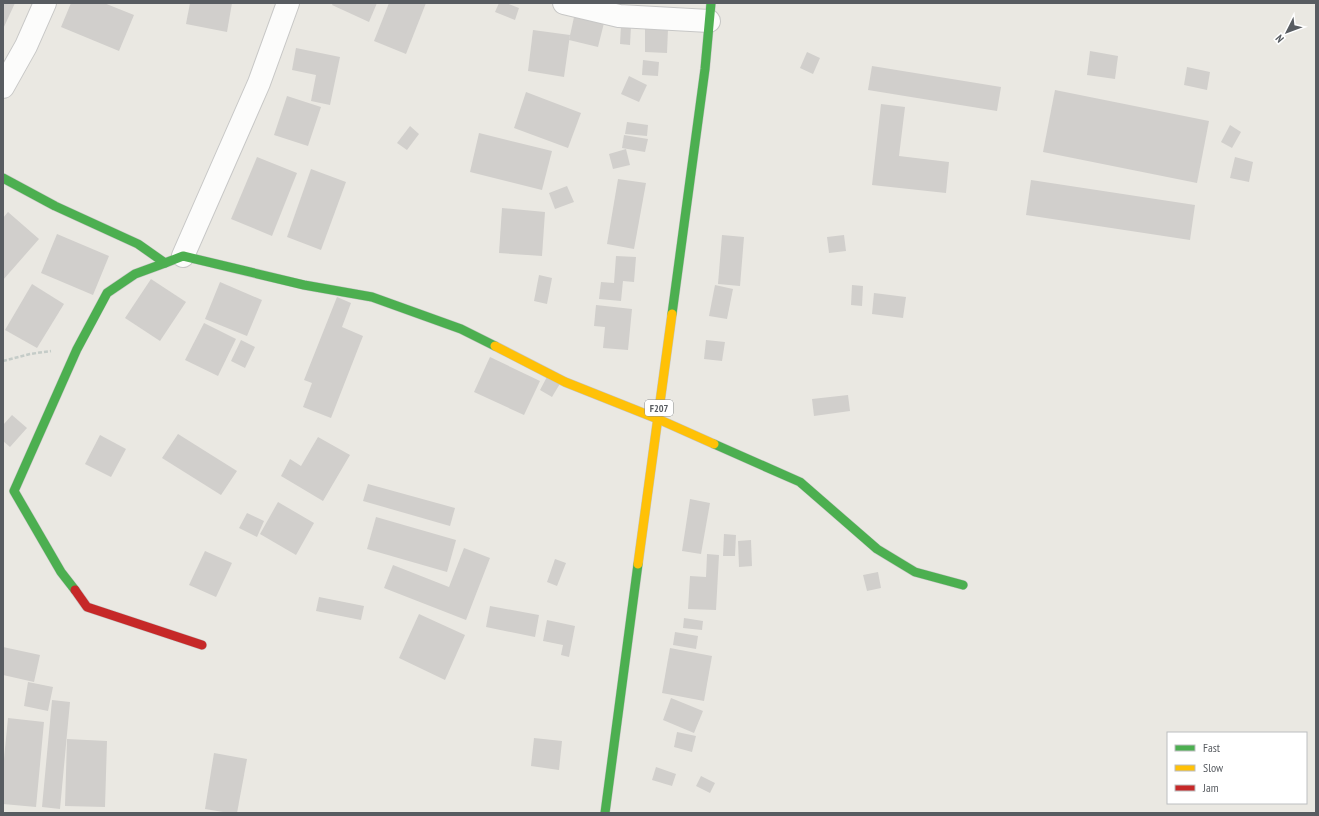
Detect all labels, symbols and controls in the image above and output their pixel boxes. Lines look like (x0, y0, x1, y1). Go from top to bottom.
north arrow (1267, 12, 1307, 52)
text: N (1272, 32, 1287, 46)
road number: F207 (645, 400, 673, 416)
legend (1167, 732, 1307, 804)
text: Fast (1203, 740, 1221, 755)
text: Slow (1203, 760, 1224, 775)
text: Jam (1202, 780, 1219, 795)

